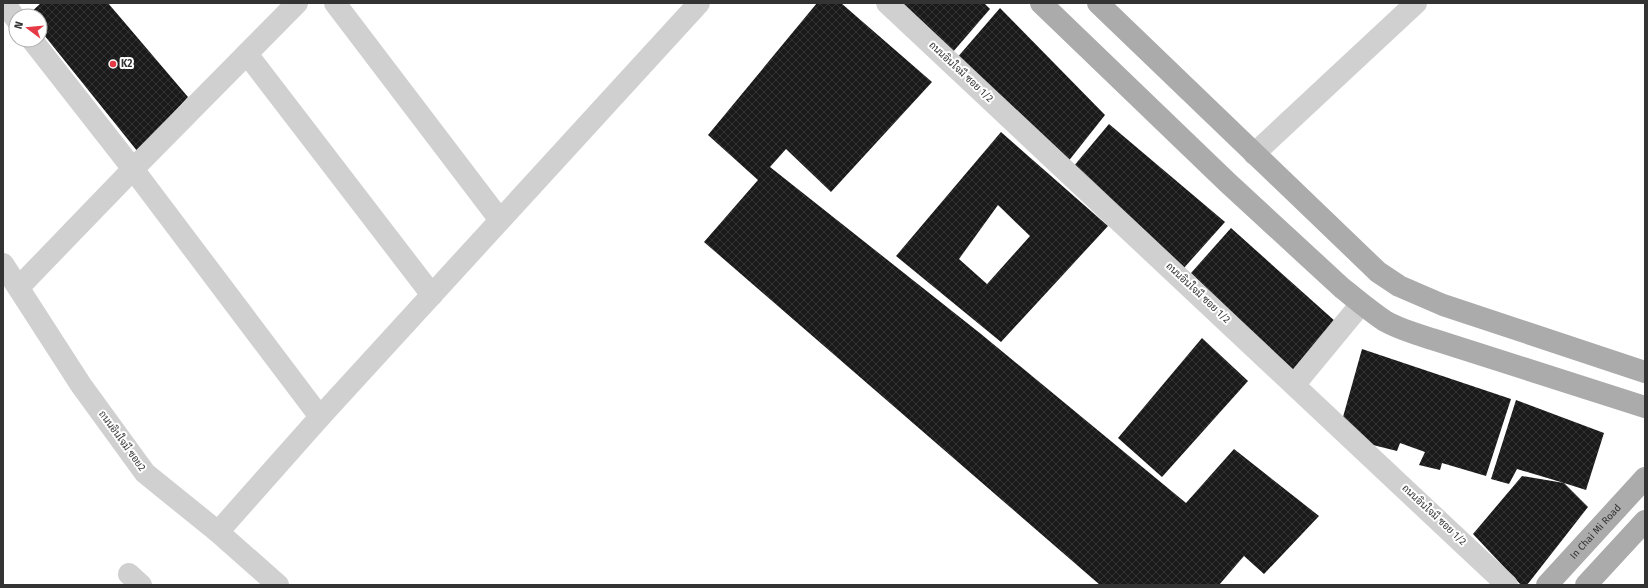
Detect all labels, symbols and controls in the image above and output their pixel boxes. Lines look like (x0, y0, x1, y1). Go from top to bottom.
north arrow (8, 8, 48, 48)
text: N (12, 20, 26, 31)
street label: ถนนอินใจมี ซอย 1/2 (926, 38, 996, 105)
place label: K2 (121, 58, 133, 70)
marker: K2 (108, 59, 118, 69)
street label: ถนนอินใจมี ซอย 1/2 (1163, 259, 1233, 326)
street label: ถนนอินใจมี ซอย2 (96, 408, 149, 474)
street label: ถนนอินใจมี ซอย 1/2 (1399, 481, 1469, 548)
street label: In Chai Mi Road (1568, 502, 1624, 562)

